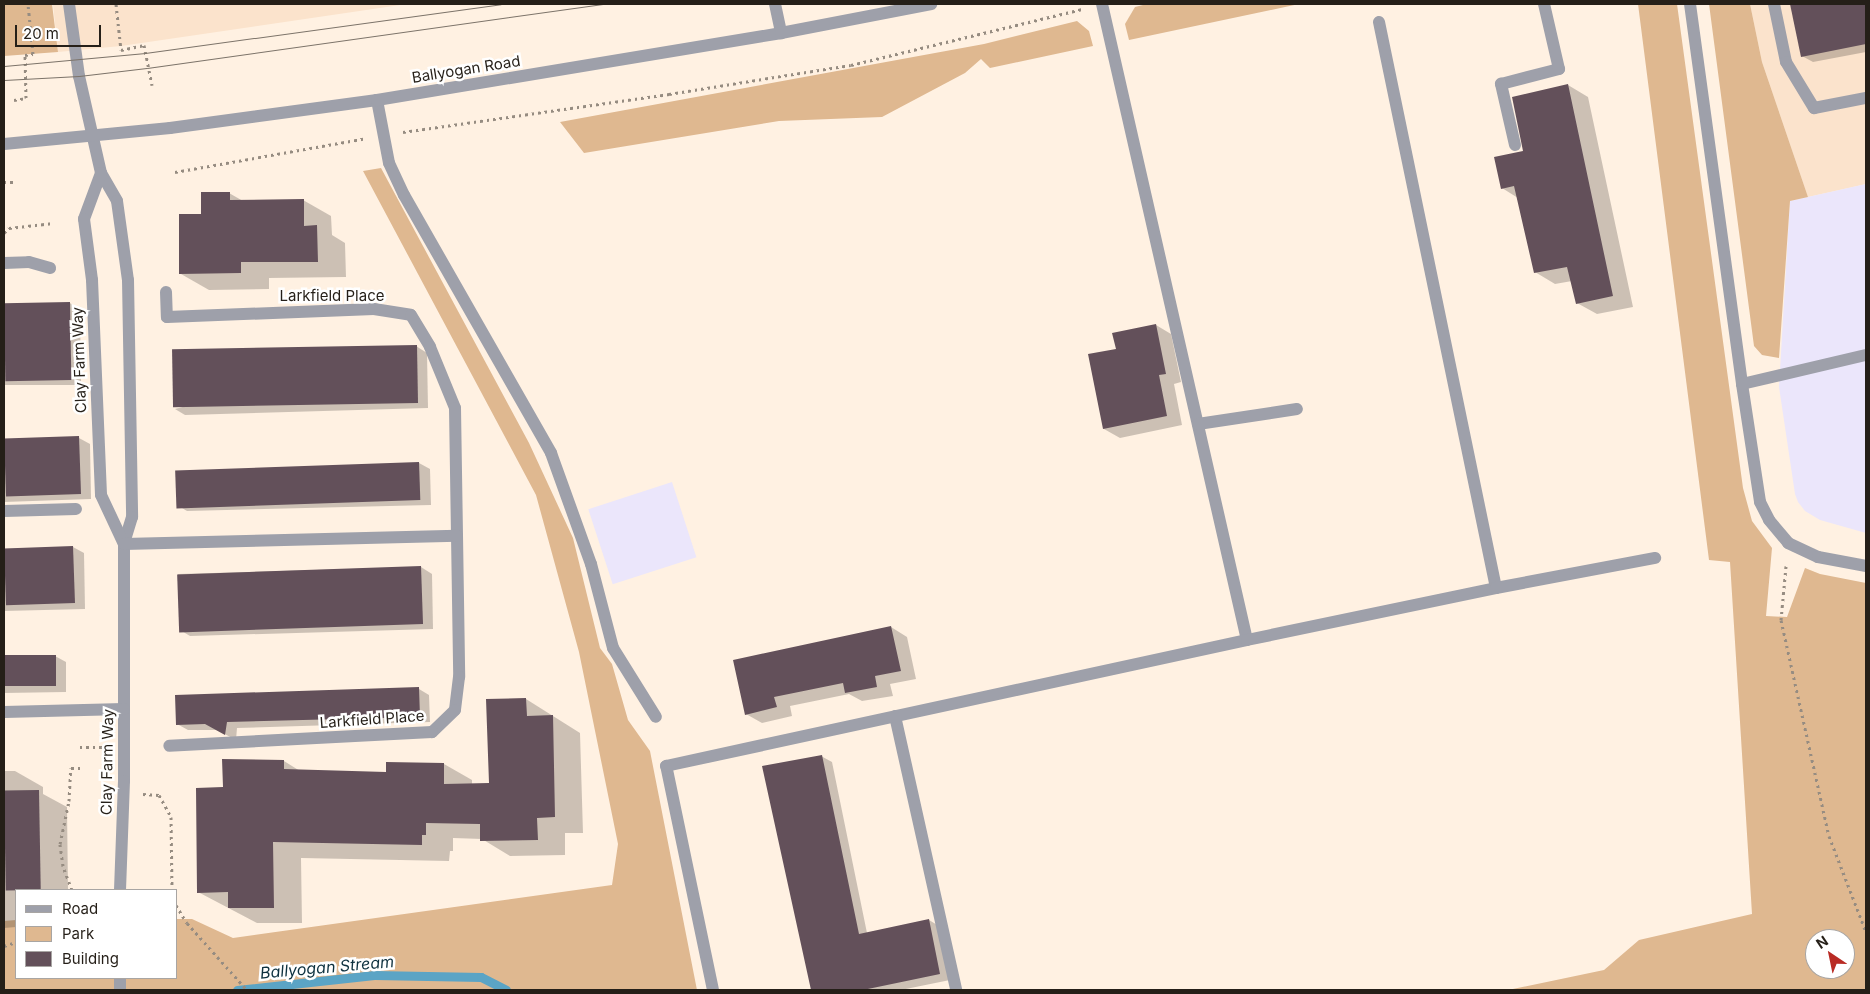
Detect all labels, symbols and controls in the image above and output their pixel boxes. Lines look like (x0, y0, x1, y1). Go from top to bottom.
scale bar (18, 15, 104, 47)
text: 20 m (23, 24, 59, 43)
street label: Ballyogan Road (410, 52, 522, 86)
street label: Larkfield Place (280, 287, 384, 305)
street label: Clay Farm Way (68, 307, 90, 413)
street label: Larkfield Place (319, 706, 425, 732)
street label: Clay Farm Way (97, 709, 117, 815)
legend (15, 889, 178, 979)
text: Road (62, 899, 98, 918)
text: Park (62, 924, 94, 943)
north arrow (1805, 929, 1855, 979)
text: N (1813, 932, 1831, 952)
text: Building (62, 949, 119, 968)
water label: Ballyogan Stream (259, 952, 395, 982)

